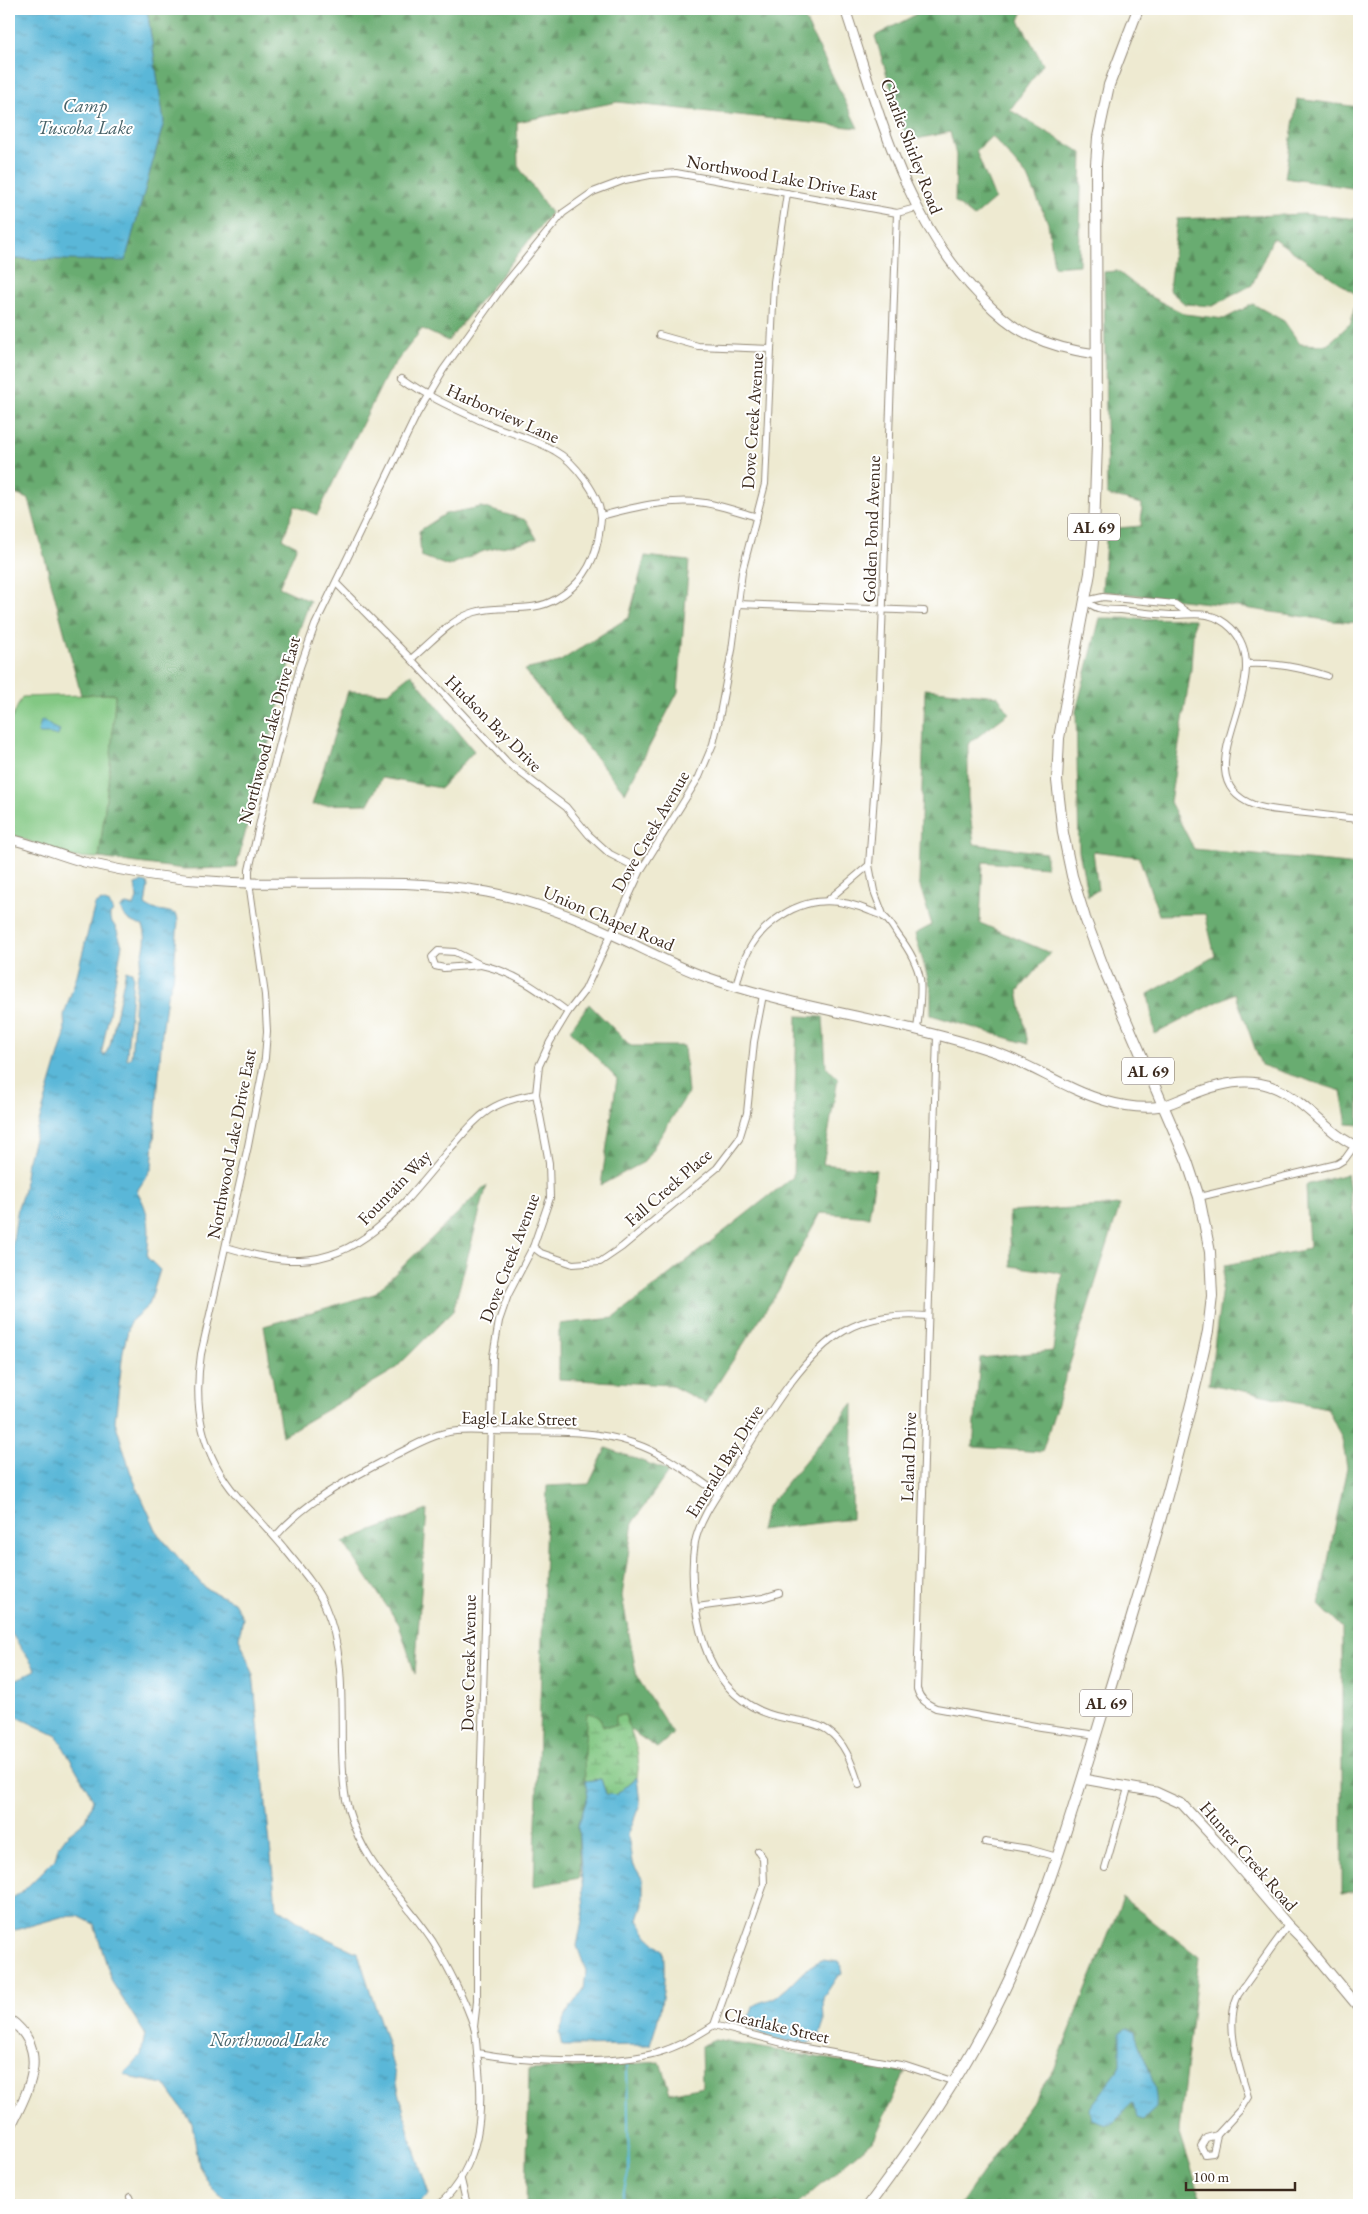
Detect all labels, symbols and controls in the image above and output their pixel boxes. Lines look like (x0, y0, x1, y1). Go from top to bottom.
street label: Charlie Shirley Road (876, 75, 949, 218)
water label: Camp Tuscoba Lake (37, 93, 133, 140)
street label: Northwood Lake Drive East (685, 149, 879, 205)
street label: Dove Creek Avenue (736, 352, 768, 490)
street label: Harborview Lane (443, 378, 563, 448)
street label: Golden Pond Avenue (857, 455, 885, 603)
road number: AL 69 (1068, 514, 1120, 540)
street label: Northwood Lake Drive East (233, 633, 305, 826)
street label: Hudson Bay Drive (440, 669, 548, 777)
street label: Dove Creek Avenue (606, 766, 694, 896)
street label: Union Chapel Road (540, 880, 679, 956)
street label: Northwood Lake Drive East (201, 1047, 261, 1241)
road number: AL 69 (1122, 1058, 1174, 1084)
street label: Fall Creek Place (620, 1143, 716, 1231)
street label: Fountain Way (352, 1144, 436, 1230)
street label: Dove Creek Avenue (474, 1190, 544, 1326)
street label: Emerald Bay Drive (680, 1400, 768, 1522)
street label: Eagle Lake Street (461, 1405, 578, 1431)
street label: Leland Drive (895, 1412, 921, 1502)
street label: Dove Creek Avenue (455, 1594, 481, 1732)
road number: AL 69 (1080, 1690, 1132, 1716)
street label: Hunter Creek Road (1195, 1796, 1304, 1916)
street label: Clearlake Street (722, 2002, 832, 2048)
water label: Northwood Lake (209, 2027, 329, 2052)
scale bar (1186, 2159, 1294, 2191)
text: 100 m (1193, 2167, 1230, 2186)

